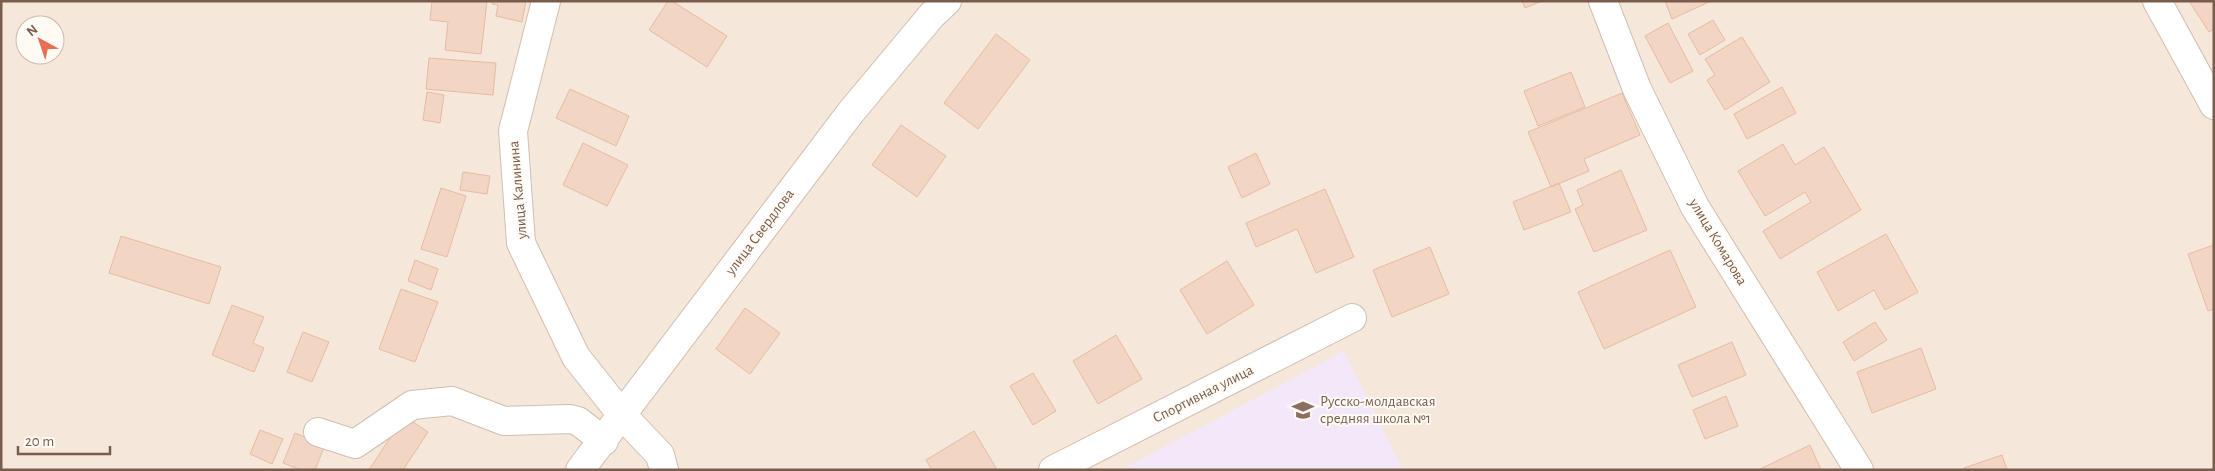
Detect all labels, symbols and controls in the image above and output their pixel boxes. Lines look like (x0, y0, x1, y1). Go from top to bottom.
north arrow (15, 15, 65, 65)
text: N (24, 22, 41, 39)
street label: улица Калинина (506, 140, 530, 241)
street label: улица Свердлова (722, 186, 797, 279)
street label: улица Комарова (1686, 195, 1750, 288)
street label: Спортивная улица (1150, 362, 1256, 426)
place label: Русско-молдавская средняя школа №1 (1320, 394, 1436, 426)
school or university icon: Русско-молдавская средняя школа №1 (1290, 397, 1316, 423)
scale bar (18, 424, 110, 456)
text: 20 m (25, 434, 54, 449)

